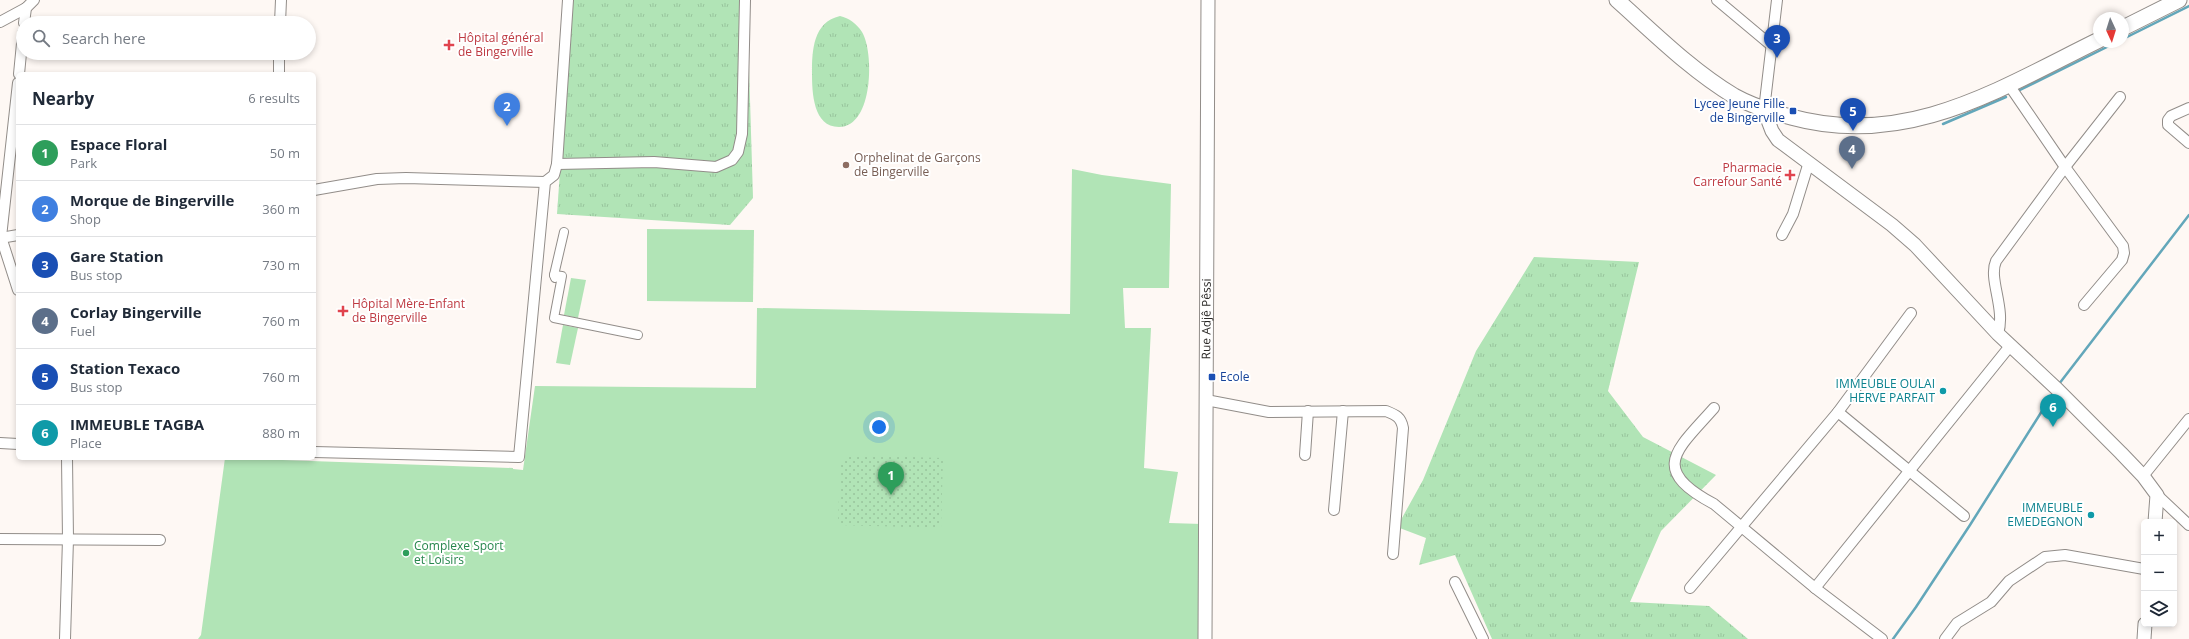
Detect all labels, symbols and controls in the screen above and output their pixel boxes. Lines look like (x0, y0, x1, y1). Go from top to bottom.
north arrow (2093, 12, 2129, 48)
search box (16, 16, 316, 60)
pin: 3 (1764, 25, 1790, 58)
icon: search (30, 27, 52, 49)
text: Search here (62, 28, 146, 48)
place label: Hôpital général de Bingerville (458, 29, 543, 60)
marker: Hôpital général de Bingerville (443, 39, 455, 51)
text: Nearby (32, 87, 94, 110)
text: 6 results (248, 89, 300, 107)
pin: 2 (494, 93, 520, 126)
place label: Lycee Jeune Fille de Bingerville (1694, 95, 1785, 126)
pin: 5 (1840, 98, 1866, 131)
marker: Lycee Jeune Fille de Bingerville (1788, 106, 1798, 116)
text: Espace Floral (70, 134, 167, 154)
pin: 4 (1839, 136, 1865, 169)
text: 1 (41, 144, 49, 162)
text: 50 m (270, 144, 300, 162)
place label: Orphelinat de Garçons de Bingerville (854, 149, 981, 180)
text: Park (70, 154, 97, 172)
place label: Pharmacie Carrefour Santé (1693, 159, 1782, 190)
marker: Orphelinat de Garçons de Bingerville (841, 160, 851, 170)
marker: Pharmacie Carrefour Santé (1785, 170, 1795, 180)
text: Morque de Bingerville (70, 190, 234, 210)
text: 2 (41, 200, 49, 218)
text: 360 m (262, 200, 300, 218)
text: Shop (70, 210, 101, 228)
text: Gare Station (70, 246, 164, 266)
text: 3 (41, 256, 49, 274)
text: 730 m (262, 256, 300, 274)
text: Bus stop (70, 266, 123, 284)
street label: Rue Adjê Pêssi (1197, 279, 1215, 360)
place label: Hôpital Mère-Enfant de Bingerville (352, 295, 465, 326)
text: Corlay Bingerville (70, 302, 202, 322)
marker: Hôpital Mère-Enfant de Bingerville (337, 305, 349, 317)
text: 4 (41, 312, 49, 330)
text: 760 m (262, 312, 300, 330)
text: Fuel (70, 322, 95, 340)
text: Station Texaco (70, 358, 180, 378)
text: 5 (41, 368, 49, 386)
text: 760 m (262, 368, 300, 386)
place label: Ecole (1220, 368, 1250, 385)
marker: Ecole (1207, 372, 1217, 382)
place label: IMMEUBLE OULAI HERVE PARFAIT (1836, 375, 1935, 406)
text: Bus stop (70, 378, 123, 396)
marker: IMMEUBLE OULAI HERVE PARFAIT (1938, 386, 1948, 396)
pin: 6 (2040, 394, 2066, 427)
text: IMMEUBLE TAGBA (70, 414, 204, 434)
your location (869, 417, 889, 437)
text: 6 (41, 424, 49, 442)
text: 880 m (262, 424, 300, 442)
text: Place (70, 434, 102, 452)
pin: 1 (878, 462, 904, 495)
place label: IMMEUBLE EMEDEGNON (2007, 499, 2083, 530)
marker: IMMEUBLE EMEDEGNON (2086, 510, 2096, 520)
map controls (2141, 519, 2177, 627)
button: + (2141, 519, 2177, 555)
place label: Complexe Sport et Loisirs (414, 537, 503, 568)
marker: Complexe Sport et Loisirs (401, 548, 411, 558)
button: − (2141, 555, 2177, 591)
button: layers (2141, 591, 2177, 627)

